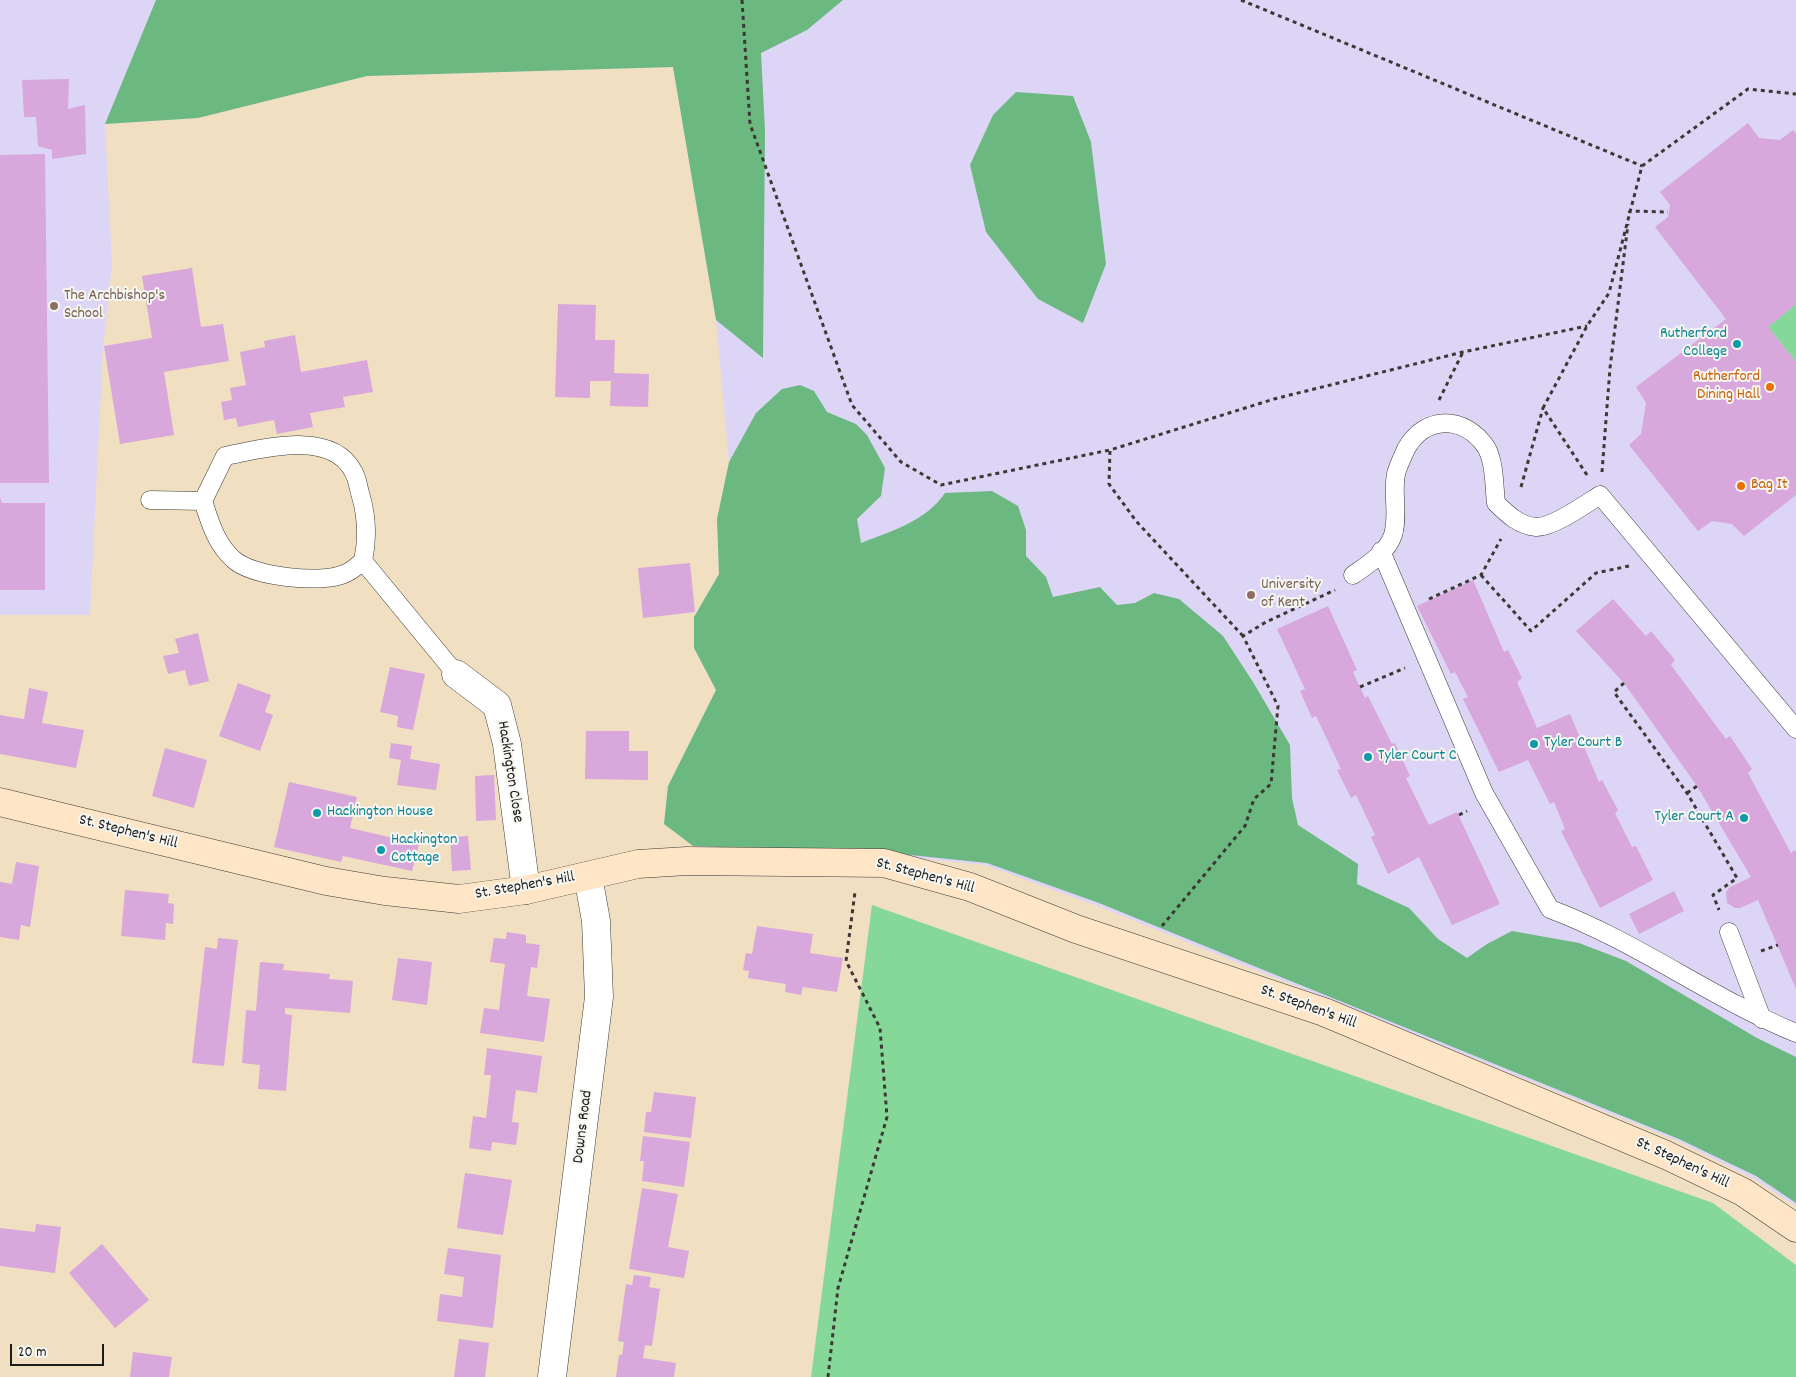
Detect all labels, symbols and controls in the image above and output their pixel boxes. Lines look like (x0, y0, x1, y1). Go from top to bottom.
place label: The Archbishop's School (64, 287, 165, 325)
marker: The Archbishop's School (48, 300, 60, 312)
place label: Rutherford College (1660, 325, 1727, 363)
marker: Rutherford College (1731, 338, 1743, 350)
place label: Rutherford Dining Hall (1693, 368, 1760, 406)
marker: Rutherford Dining Hall (1764, 381, 1776, 393)
place label: Bag It (1751, 476, 1788, 496)
marker: Bag It (1735, 480, 1747, 492)
place label: University of Kent (1261, 576, 1321, 614)
marker: University of Kent (1245, 589, 1257, 601)
street label: Hackington Close (491, 720, 527, 824)
place label: Tyler Court B (1544, 734, 1622, 754)
marker: Tyler Court B (1528, 738, 1540, 750)
place label: Tyler Court C (1378, 747, 1457, 767)
marker: Tyler Court C (1362, 751, 1374, 763)
place label: Hackington House (327, 803, 433, 823)
marker: Hackington House (311, 807, 323, 819)
place label: Tyler Court A (1655, 808, 1734, 828)
street label: St. Stephen's Hill (77, 812, 179, 854)
marker: Tyler Court A (1738, 812, 1750, 824)
place label: Hackington Cottage (391, 831, 457, 869)
marker: Hackington Cottage (375, 844, 387, 856)
street label: St. Stephen's Hill (874, 855, 976, 899)
street label: St. Stephen's Hill (474, 869, 576, 905)
street label: St. Stephen's Hill (1257, 982, 1359, 1034)
street label: Downs Road (570, 1089, 598, 1165)
street label: St. Stephen's Hill (1632, 1134, 1732, 1194)
scale bar (12, 1334, 106, 1366)
text: 20 m (18, 1342, 46, 1364)

